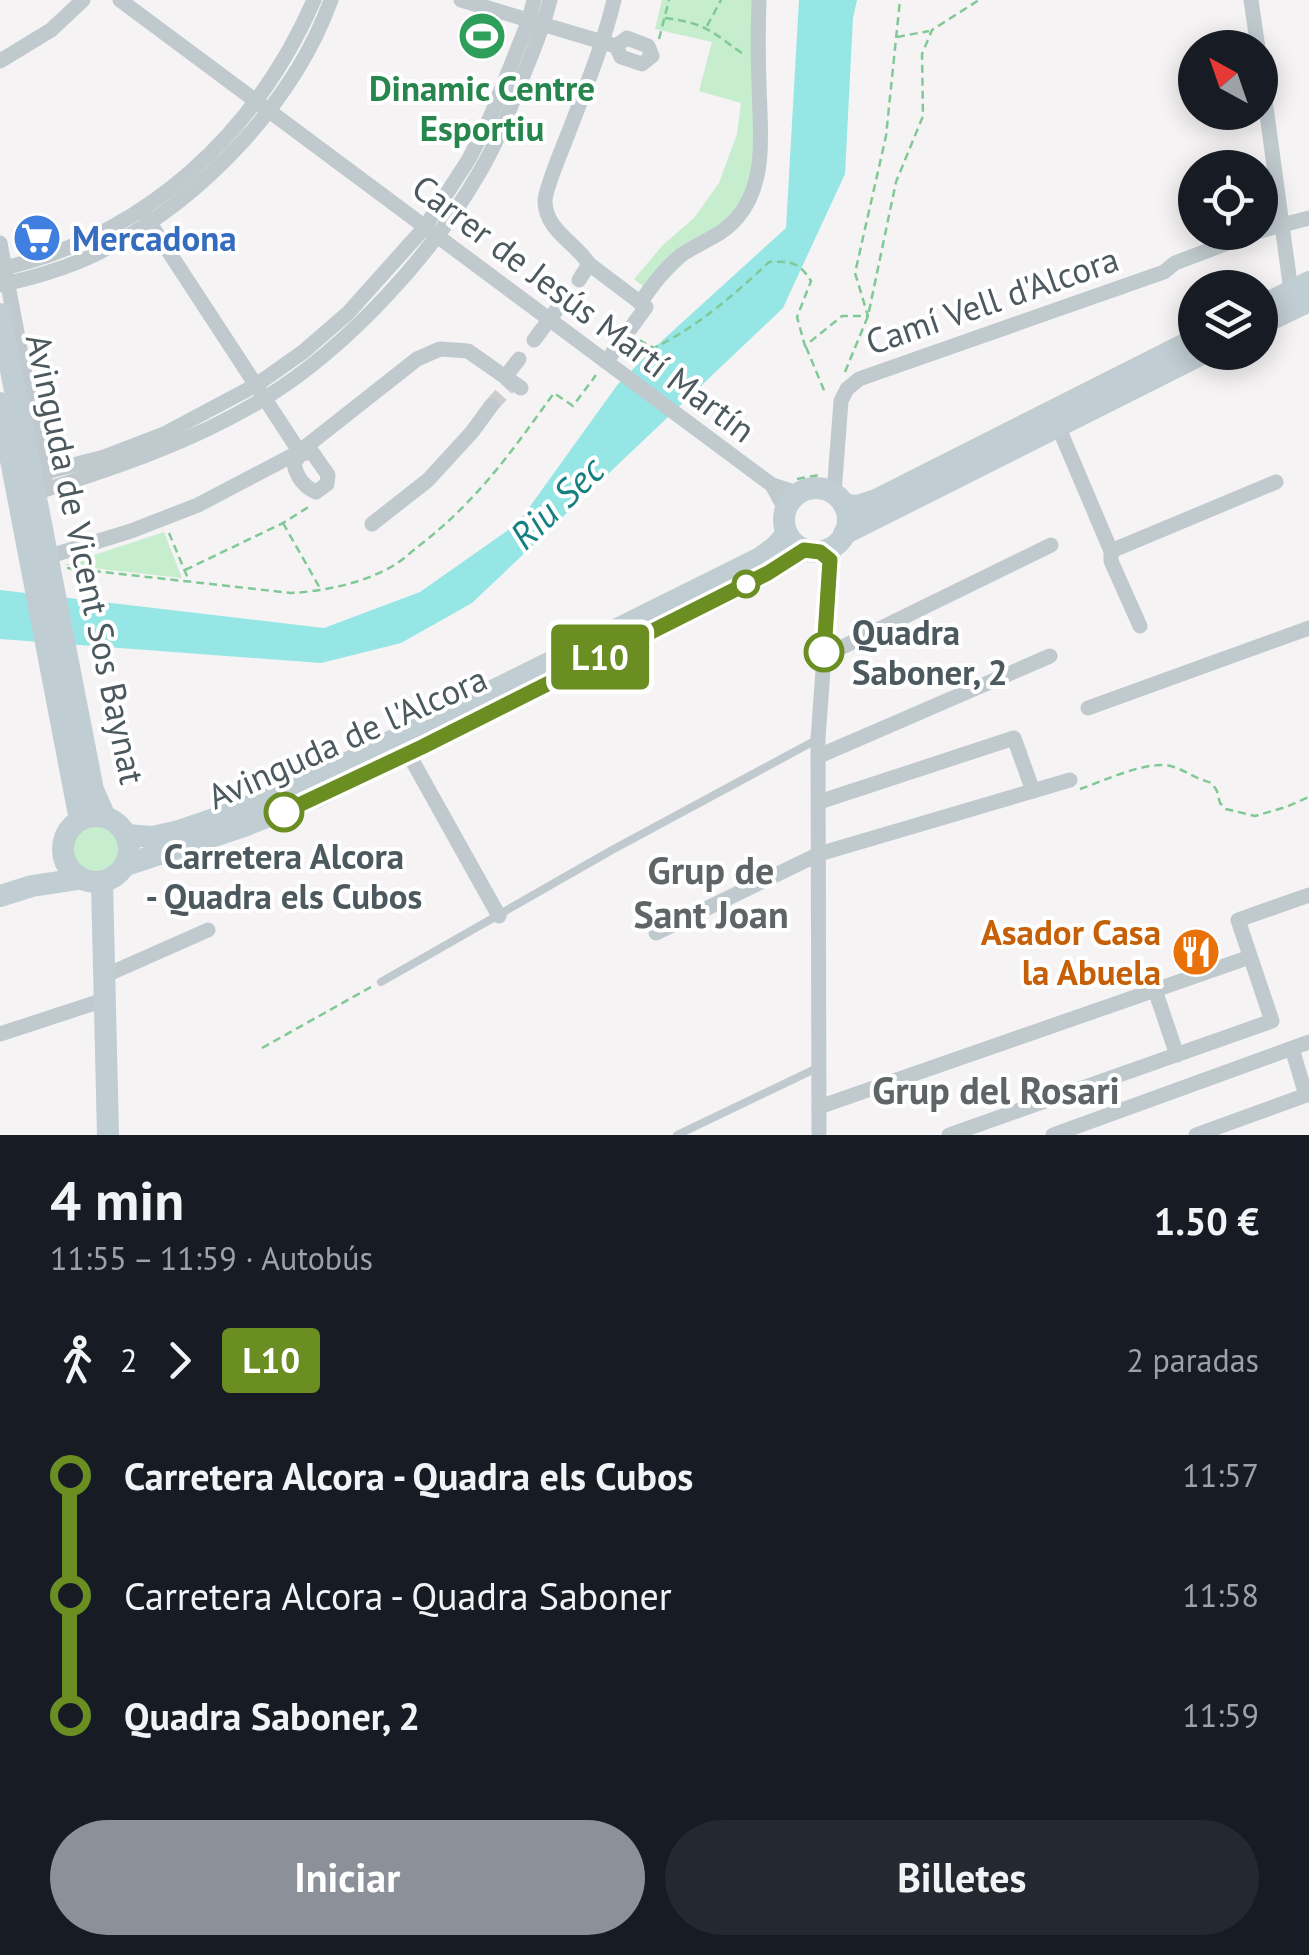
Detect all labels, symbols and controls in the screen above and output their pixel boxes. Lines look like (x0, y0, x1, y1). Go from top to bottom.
sports icon: Dinamic Centre Esportiu (456, 10, 508, 62)
north arrow (1178, 30, 1278, 130)
map controls (1178, 30, 1278, 370)
place label: Dinamic Centre Esportiu (369, 65, 595, 151)
button: locate (1178, 150, 1278, 250)
street label: Carrer de Jesús Martí Martín (403, 164, 765, 452)
supermarket icon: Mercadona (11, 212, 63, 264)
place label: Mercadona (72, 215, 237, 261)
street label: Camí Vell d'Alcora (860, 235, 1124, 365)
button: layers (1178, 270, 1278, 370)
street label: Avinguda de Vicent Sos Baynat (16, 330, 156, 788)
water label: Riu Sec (498, 444, 614, 559)
unlabelled marker (733, 571, 759, 597)
place label: Quadra Saboner, 2 (852, 609, 1008, 695)
line badge: L10 (542, 624, 658, 690)
marker: Quadra Saboner, 2 (805, 633, 843, 671)
text: L10 (571, 634, 629, 680)
street label: Avinguda de l'Alcora (200, 655, 494, 819)
marker: Carretera Alcora - Quadra els Cubos (265, 793, 303, 831)
place label: Carretera Alcora - Quadra els Cubos (146, 833, 422, 919)
district label: Grup de Sant Joan (633, 845, 789, 938)
place label: Asador Casa la Abuela (981, 909, 1161, 995)
restaurant icon: Asador Casa la Abuela (1170, 926, 1222, 978)
district label: Grup del Rosari (872, 1065, 1120, 1114)
text: 4 min (50, 1164, 184, 1235)
text: 1.50 € (1154, 1196, 1259, 1245)
text: 11:55 – 11:59 · Autobús (50, 1237, 373, 1279)
icon: walk (50, 1333, 105, 1388)
icon: forward (152, 1333, 207, 1388)
text: L10 (242, 1337, 300, 1383)
text: 2 (120, 1339, 137, 1381)
text: 2 paradas (1127, 1339, 1259, 1381)
text: Carretera Alcora - Quadra els Cubos (124, 1451, 693, 1500)
text: 11:57 (1182, 1454, 1259, 1496)
text: Carretera Alcora - Quadra Saboner (124, 1571, 672, 1620)
text: 11:58 (1182, 1574, 1259, 1616)
text: Quadra Saboner, 2 (124, 1691, 420, 1740)
text: 11:59 (1182, 1694, 1259, 1736)
button: Iniciar (50, 1820, 645, 1935)
button: Billetes (665, 1820, 1259, 1935)

